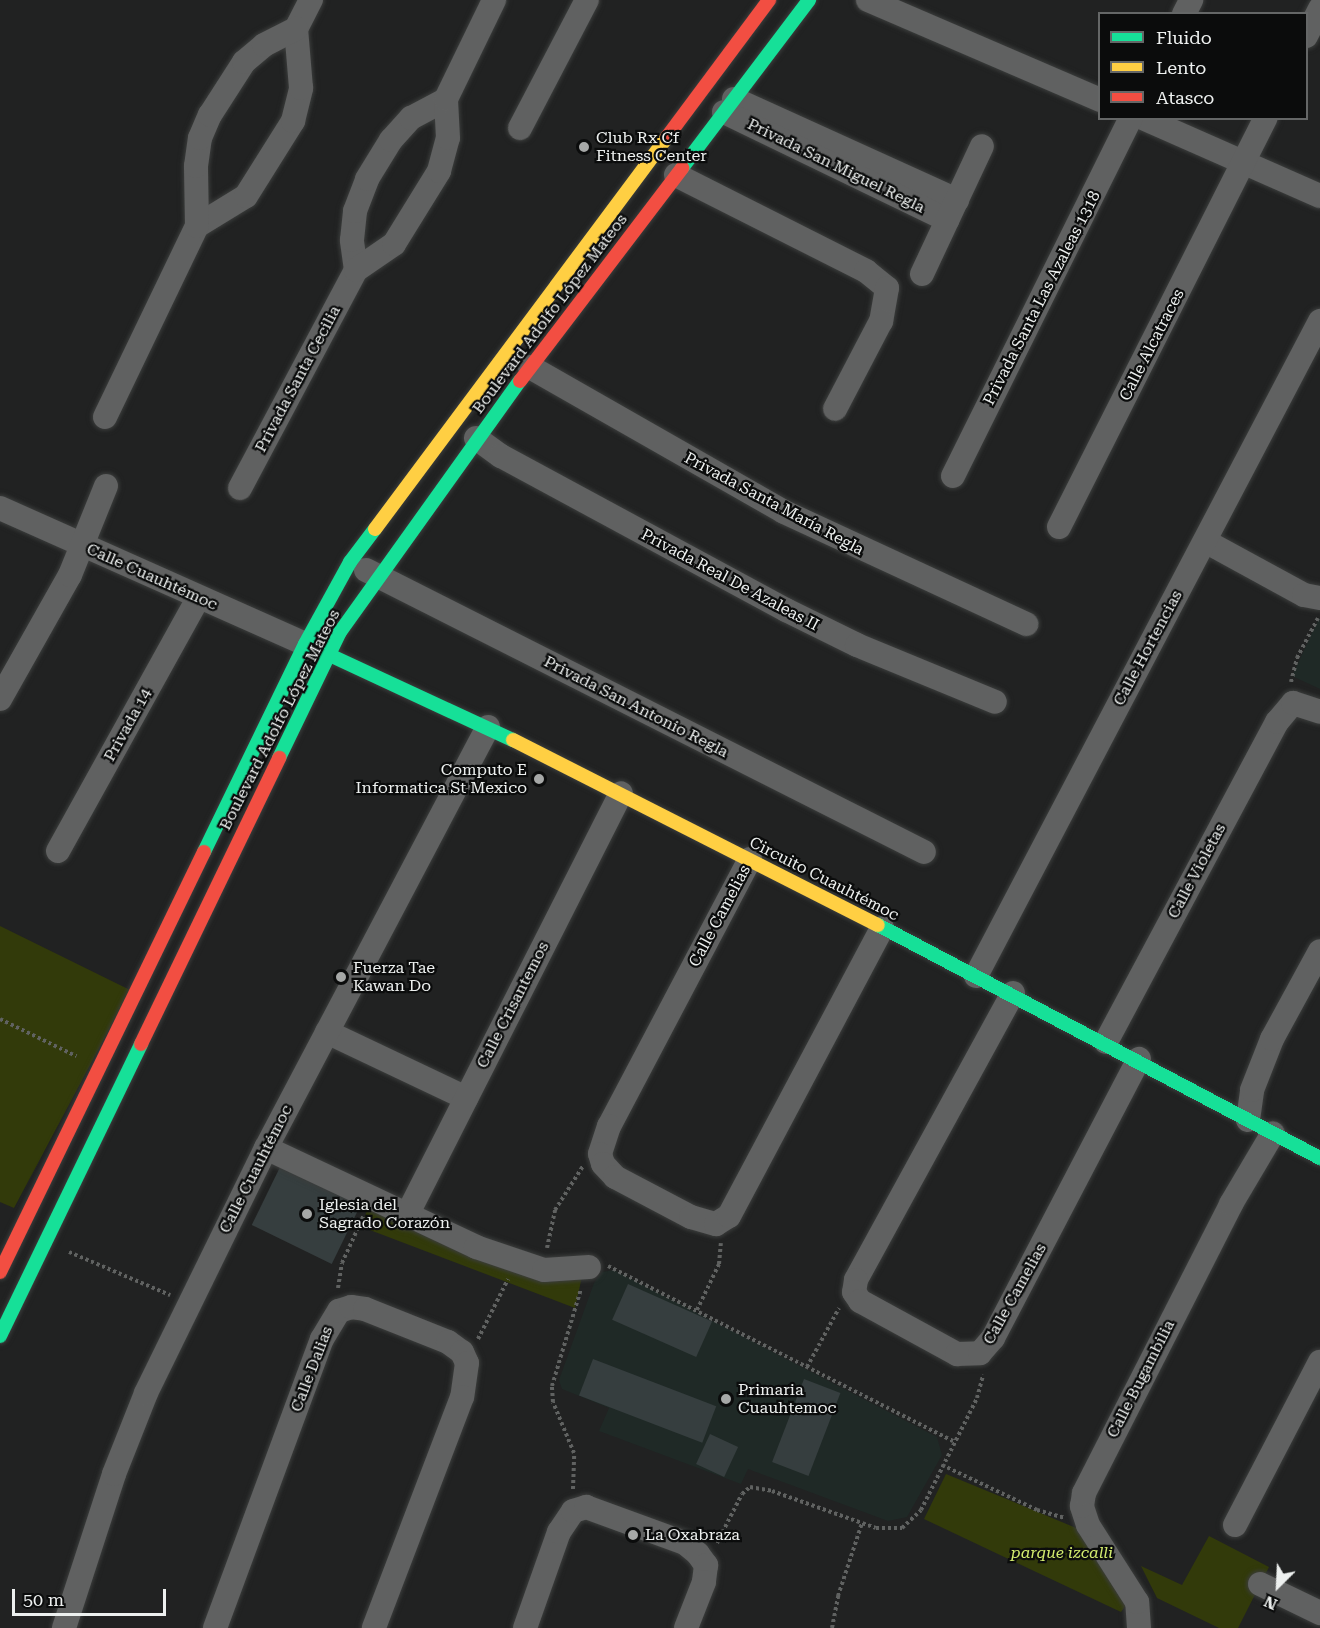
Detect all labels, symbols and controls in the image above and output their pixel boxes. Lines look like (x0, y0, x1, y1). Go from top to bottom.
legend (1098, 12, 1308, 120)
text: Fluido (1156, 27, 1212, 48)
text: Lento (1156, 57, 1206, 78)
text: Atasco (1156, 87, 1214, 108)
street label: Privada San Miguel Regla (744, 115, 928, 217)
place label: Club Rx Cf Fitness Center (596, 128, 707, 166)
marker: Club Rx Cf Fitness Center (577, 140, 591, 154)
street label: Privada Santa Las Azaleas 1318 (979, 188, 1105, 408)
street label: Boulevard Adolfo López Mateos (469, 210, 631, 418)
street label: Calle Alcatraces (1116, 286, 1188, 404)
street label: Privada Santa Cecilia (251, 302, 345, 456)
street label: Privada Santa María Regla (681, 448, 867, 560)
street label: Privada Real De Azaleas II (638, 525, 822, 635)
street label: Calle Cuauhtémoc (84, 540, 220, 614)
street label: Calle Hortencias (1110, 587, 1186, 709)
street label: Boulevard Adolfo López Mateos (216, 606, 344, 834)
street label: Privada San Antonio Regla (541, 652, 731, 762)
street label: Privada 14 (100, 685, 156, 765)
place label: Computo E Informatica St Mexico (356, 760, 527, 798)
marker: Computo E Informatica St Mexico (532, 772, 546, 786)
street label: Calle Violetas (1164, 820, 1230, 922)
street label: Circuito Cuauhtémoc (746, 833, 902, 925)
street label: Calle Camelias (685, 862, 755, 970)
street label: Calle Crisantemos (473, 939, 553, 1071)
place label: Fuerza Tae Kawan Do (353, 958, 435, 996)
marker: Fuerza Tae Kawan Do (334, 970, 348, 984)
street label: Calle Cuauhtémoc (215, 1102, 297, 1236)
place label: Iglesia del Sagrado Corazón (319, 1195, 450, 1233)
marker: Iglesia del Sagrado Corazón (300, 1207, 314, 1221)
street label: Calle Camelias (979, 1240, 1051, 1348)
street label: Calle Bugambilia (1103, 1317, 1179, 1441)
street label: Calle Dalias (287, 1323, 337, 1415)
place label: Primaria Cuauhtemoc (738, 1380, 836, 1418)
marker: Primaria Cuauhtemoc (719, 1392, 733, 1406)
place label: La Oxabraza (645, 1525, 740, 1545)
marker: La Oxabraza (626, 1528, 640, 1542)
park label: parque izcalli (1011, 1543, 1113, 1563)
north arrow (1248, 1556, 1308, 1616)
scale bar (15, 1577, 170, 1615)
text: 50 m (23, 1589, 64, 1610)
text: N (1261, 1592, 1280, 1614)

